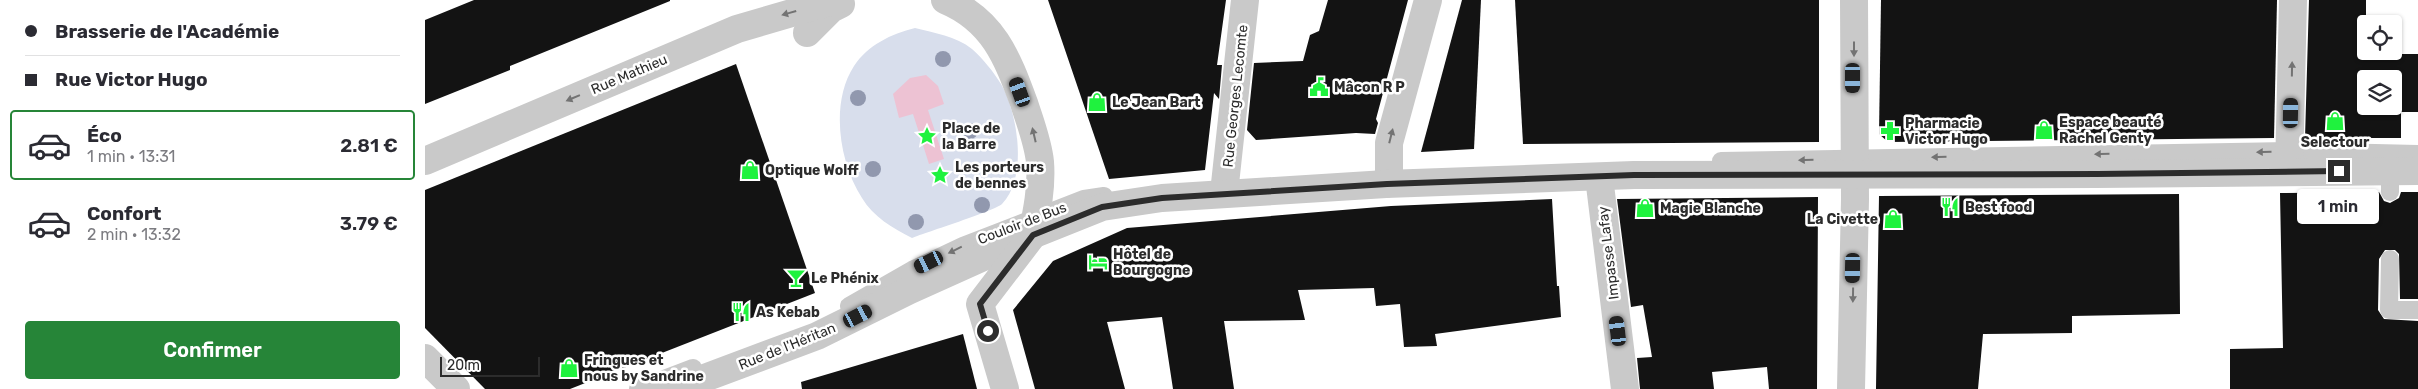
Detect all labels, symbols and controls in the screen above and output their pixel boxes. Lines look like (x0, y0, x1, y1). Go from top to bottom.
one-way arrow (782, 10, 797, 18)
map controls (2357, 15, 2402, 115)
button: locate (2357, 15, 2402, 60)
text: Brasserie de l'Académie (55, 20, 279, 43)
street label: Rue Georges Lecomte (1220, 24, 1251, 168)
one-way arrow (1850, 41, 1858, 57)
street label: Rue Mathieu (588, 51, 670, 98)
one-way arrow (2288, 61, 2296, 77)
car (1845, 63, 1860, 93)
text: Rue Victor Hugo (55, 68, 208, 91)
button: layers (2357, 70, 2402, 115)
car (1007, 75, 1032, 109)
public building icon: Mâcon R P (1308, 76, 1330, 98)
place label: Mâcon R P (1334, 79, 1405, 96)
shop icon: Le Jean Bart (1086, 91, 1108, 113)
one-way arrow (565, 94, 580, 102)
place label: Le Jean Bart (1112, 94, 1201, 111)
car (2283, 98, 2298, 128)
shop icon: Selectour (2324, 110, 2346, 132)
place label: Espace beauté Rachel Genty (2059, 114, 2162, 147)
place label: Pharmacie Victor Hugo (1905, 115, 1988, 148)
shop icon: Espace beauté Rachel Genty (2033, 119, 2055, 141)
place label: Place de la Barre (942, 120, 1000, 153)
pharmacy icon: Pharmacie Victor Hugo (1879, 120, 1901, 142)
icon: car (27, 123, 72, 168)
text: Éco (87, 124, 122, 147)
place icon: Place de la Barre (916, 125, 938, 147)
one-way arrow (1030, 128, 1038, 143)
one-way arrow (1387, 128, 1395, 143)
text: 2.81 € (340, 134, 398, 157)
place label: Selectour (2301, 134, 2370, 151)
text: 1 min · 13:31 (87, 147, 175, 166)
one-way arrow (2256, 148, 2272, 156)
one-way arrow (2094, 151, 2110, 159)
one-way arrow (1931, 153, 1947, 161)
one-way arrow (1798, 156, 1814, 164)
shop icon: Optique Wolff (739, 159, 761, 181)
place label: Les porteurs de bennes (955, 159, 1044, 192)
route end (2328, 160, 2350, 182)
place label: Optique Wolff (765, 162, 859, 179)
place icon: Les porteurs de bennes (929, 164, 951, 186)
callout: 1 min (2298, 188, 2380, 224)
restaurant icon: Best food (1939, 196, 1961, 218)
shop icon: Magie Blanche (1634, 197, 1656, 219)
text: 1 min (2318, 197, 2358, 216)
street label: Couloir de Bus (975, 199, 1069, 248)
place label: Best food (1965, 199, 2032, 216)
place label: Magie Blanche (1660, 200, 1761, 217)
icon: car (27, 201, 72, 246)
text: Confort (87, 202, 161, 225)
street label: Impasse Lafay (1594, 205, 1623, 301)
shop icon: La Civette (1882, 208, 1904, 230)
place label: La Civette (1807, 211, 1878, 228)
text: 3.79 € (340, 212, 398, 235)
text: 2 min · 13:32 (87, 225, 181, 244)
one-way arrow (947, 245, 962, 254)
place label: Hôtel de Bourgogne (1113, 246, 1190, 279)
car (912, 249, 945, 275)
hotel icon: Hôtel de Bourgogne (1087, 251, 1109, 273)
car (1845, 253, 1860, 283)
bar icon: Le Phénix (785, 267, 807, 289)
place label: Le Phénix (811, 270, 879, 287)
one-way arrow (1849, 287, 1857, 303)
restaurant icon: As Kebab (730, 301, 752, 323)
car (841, 303, 874, 329)
place label: As Kebab (756, 304, 820, 321)
car (1608, 315, 1627, 347)
street label: Rue de l'Héritan (736, 319, 838, 374)
route start (977, 320, 999, 342)
button: Confirmer (25, 321, 400, 379)
place label: Fringues et nous by Sandrine (584, 352, 704, 385)
scale bar (440, 354, 540, 377)
text: 20 m (447, 357, 480, 374)
shop icon: Fringues et nous by Sandrine (558, 357, 580, 379)

